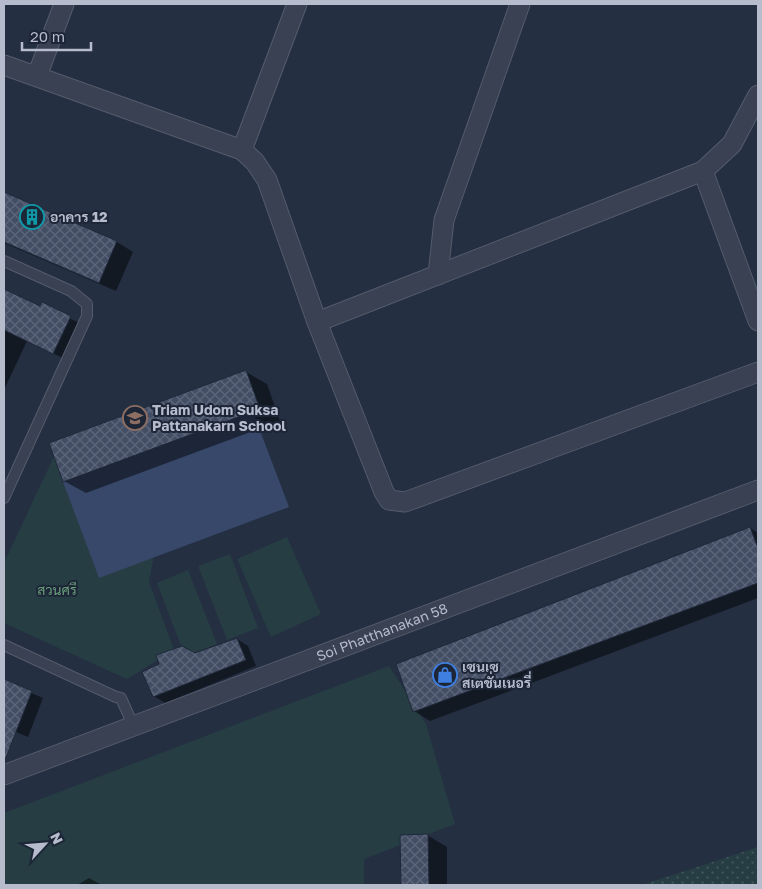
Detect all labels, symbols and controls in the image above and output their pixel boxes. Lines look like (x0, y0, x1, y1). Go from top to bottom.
scale bar (22, 20, 91, 52)
text: 20 m (30, 27, 65, 45)
building icon: อาคาร 12 (19, 204, 45, 230)
place label: อาคาร 12 (50, 208, 108, 225)
place label: Triam Udom Suksa Pattanakarn School (152, 401, 286, 434)
school or university icon: Triam Udom Suksa Pattanakarn School (122, 405, 148, 431)
park label: สวนศรี (37, 581, 77, 598)
street label: Soi Phatthanakan 58 (314, 599, 450, 664)
place label: เซนเซ สเตชั่นเนอรี่ (462, 658, 532, 691)
shop icon: เซนเซ สเตชั่นเนอรี่ (432, 662, 458, 688)
north arrow (20, 819, 70, 869)
text: N (47, 830, 67, 847)

